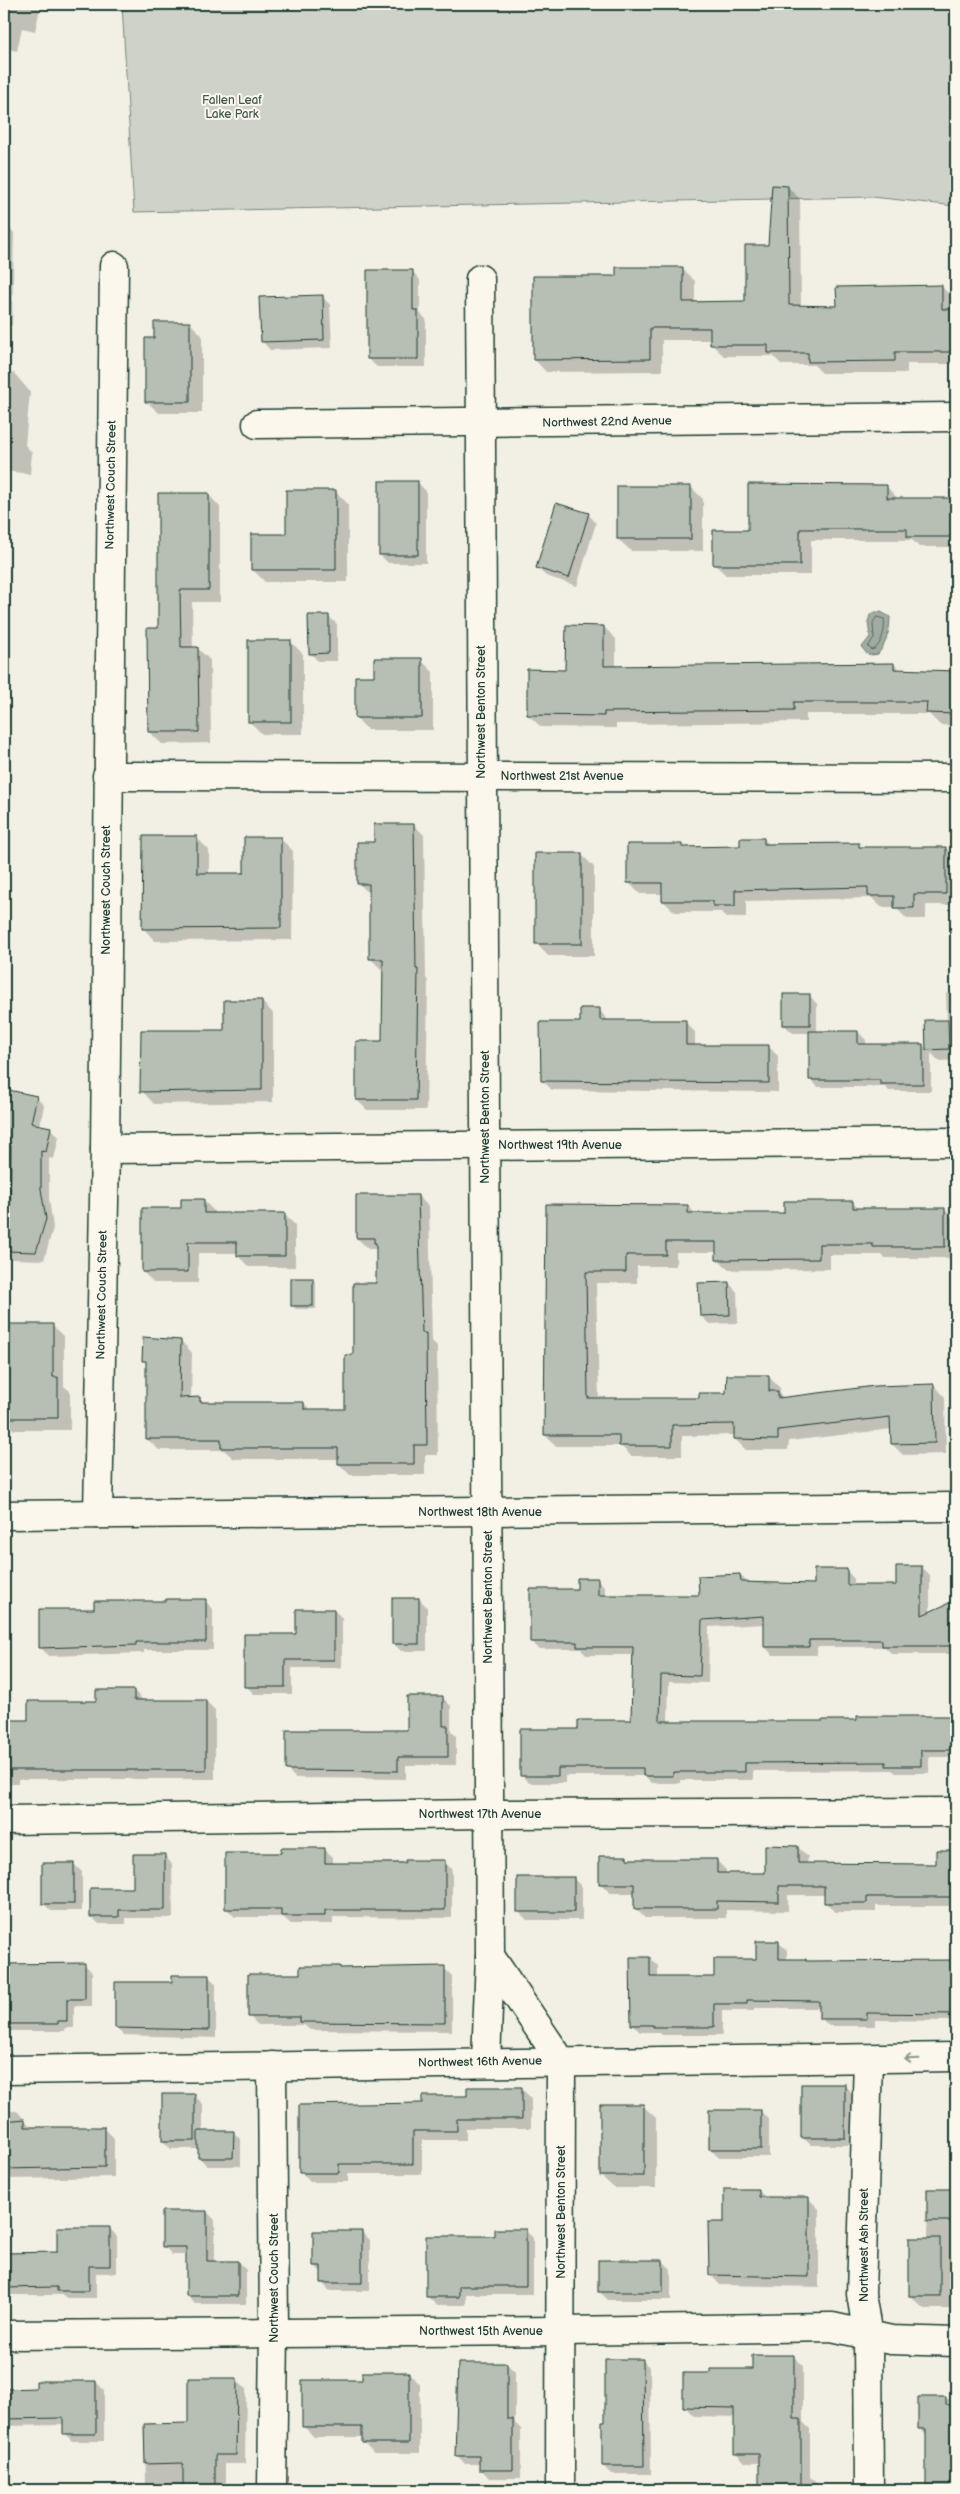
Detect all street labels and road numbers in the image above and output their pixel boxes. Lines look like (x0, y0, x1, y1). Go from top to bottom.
street label: Northwest 22nd Avenue (542, 413, 672, 431)
street label: Northwest Couch Street (102, 420, 120, 550)
street label: Northwest Benton Street (474, 645, 489, 779)
street label: Northwest 21st Avenue (500, 769, 624, 784)
street label: Northwest Couch Street (99, 825, 114, 955)
street label: Northwest Benton Street (478, 1050, 493, 1184)
street label: Northwest 19th Avenue (498, 1138, 622, 1153)
street label: Northwest Couch Street (93, 1230, 111, 1360)
street label: Northwest 18th Avenue (418, 1505, 542, 1520)
street label: Northwest Benton Street (481, 1530, 496, 1664)
street label: Northwest 17th Avenue (419, 1807, 541, 1822)
street label: Northwest 16th Avenue (418, 2053, 542, 2071)
street label: Northwest Benton Street (554, 2145, 569, 2279)
street label: Northwest Ash Street (857, 2188, 872, 2302)
street label: Northwest Couch Street (267, 2213, 282, 2343)
street label: Northwest 15th Avenue (419, 2324, 543, 2339)

